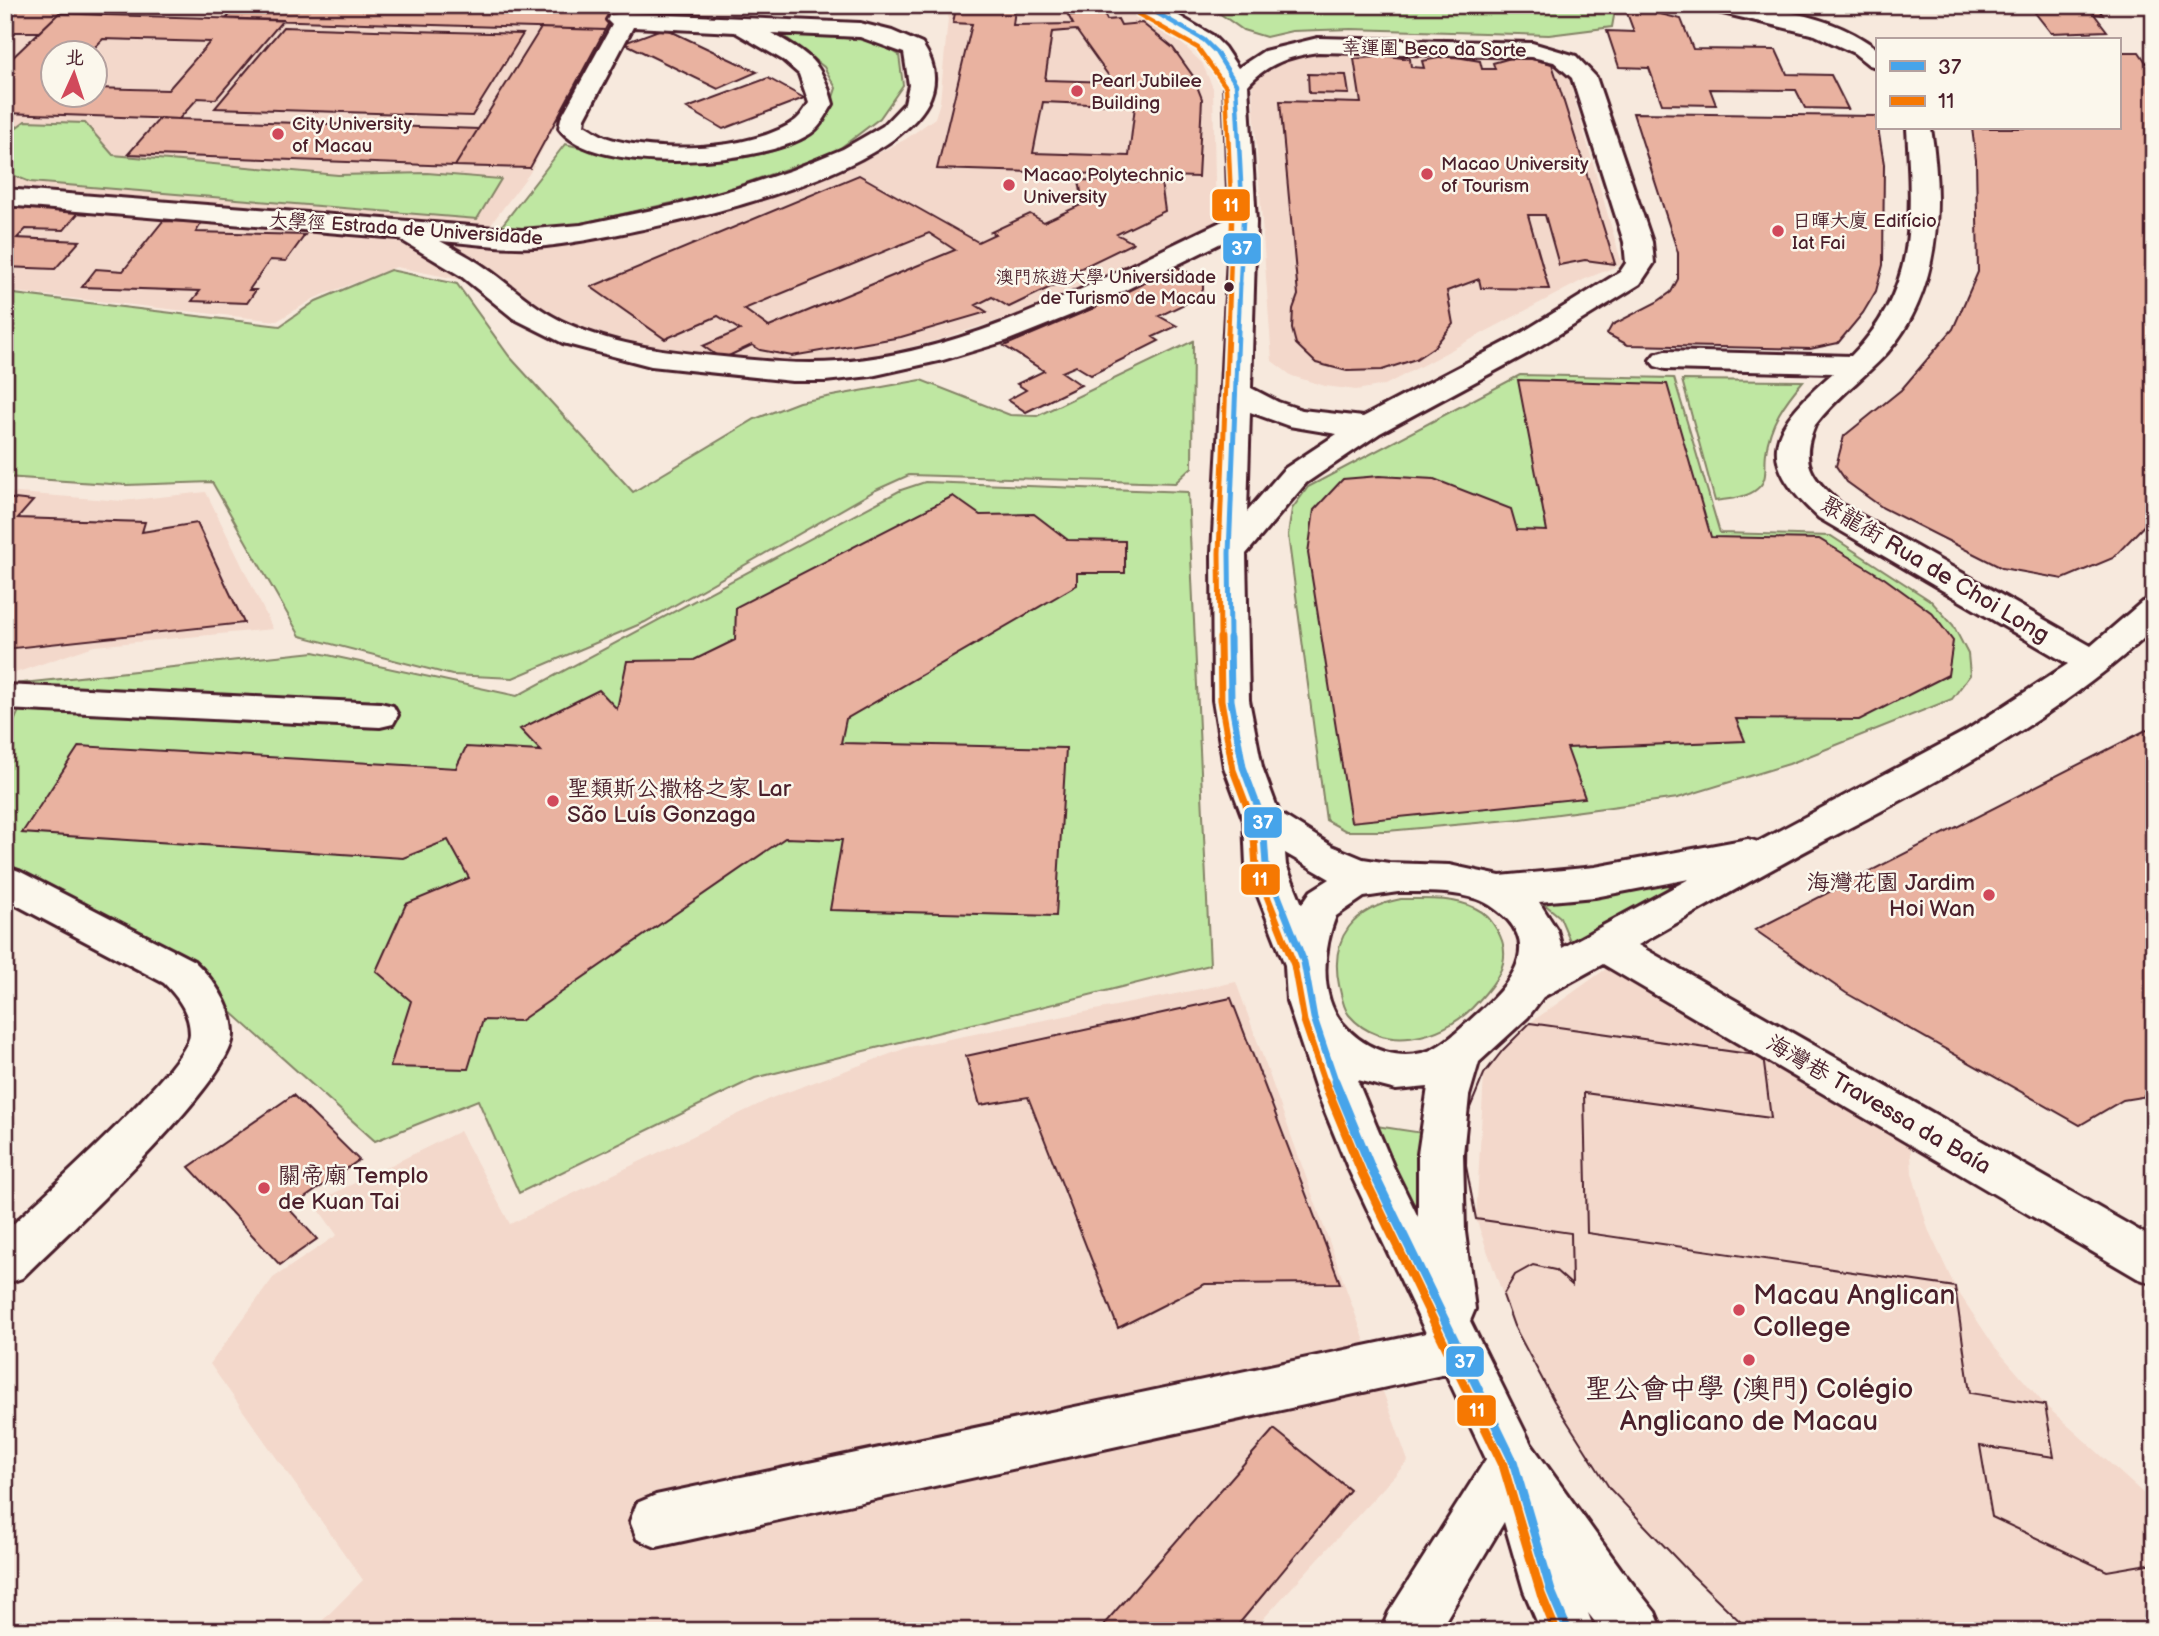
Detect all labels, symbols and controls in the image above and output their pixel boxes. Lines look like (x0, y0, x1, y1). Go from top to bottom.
street label: 幸運圍 Beco da Sorte (1341, 36, 1527, 63)
north arrow (38, 38, 108, 108)
legend (1876, 38, 2120, 130)
text: 北 (65, 47, 85, 71)
text: 37 (1938, 55, 1962, 80)
place label: Pearl Jubilee Building (1091, 70, 1202, 115)
marker: Pearl Jubilee Building (1069, 83, 1085, 99)
text: 11 (1938, 89, 1954, 114)
place label: City University of Macau (292, 113, 412, 158)
marker: City University of Macau (270, 126, 286, 142)
place label: Macao University of Tourism (1441, 153, 1589, 198)
place label: Macao Polytechnic University (1023, 164, 1184, 209)
marker: Macao University of Tourism (1419, 166, 1435, 182)
marker: Macao Polytechnic University (1001, 177, 1017, 193)
line badge: 11 (1211, 188, 1251, 222)
text: 11 (1223, 195, 1239, 218)
street label: 大學徑 Estrada de Universidade (268, 208, 544, 251)
place label: 日暉大廈 Edifício Iat Fai (1792, 210, 1937, 255)
marker: 日暉大廈 Edifício Iat Fai (1770, 223, 1786, 239)
line badge: 37 (1222, 232, 1262, 265)
text: 37 (1231, 238, 1253, 261)
place label: 澳門旅遊大學 Universidade de Turismo de Macau (996, 267, 1216, 309)
marker: 澳門旅遊大學 Universidade de Turismo de Macau (1222, 280, 1236, 294)
street label: 聚龍街 Rua de Choi Long (1815, 490, 2054, 649)
place label: 聖類斯公撒格之家 Lar São Luís Gonzaga (567, 775, 792, 829)
marker: 聖類斯公撒格之家 Lar São Luís Gonzaga (545, 793, 561, 809)
line badge: 37 (1243, 806, 1283, 839)
text: 37 (1252, 812, 1274, 835)
line badge: 11 (1240, 863, 1281, 896)
text: 11 (1252, 869, 1268, 892)
place label: 海灣花園 Jardim Hoi Wan (1807, 869, 1975, 923)
marker: 海灣花園 Jardim Hoi Wan (1981, 887, 1997, 903)
street label: 海灣巷 Travessa da Baía (1761, 1029, 1996, 1181)
place label: 關帝廟 Templo de Kuan Tai (278, 1162, 429, 1216)
marker: 關帝廟 Templo de Kuan Tai (256, 1180, 272, 1196)
place label: Macau Anglican College (1753, 1279, 1955, 1344)
marker: Macau Anglican College (1731, 1302, 1747, 1318)
line badge: 37 (1445, 1345, 1485, 1378)
text: 37 (1454, 1351, 1476, 1374)
marker: 聖公會中學 (澳門) Colégio Anglicano de Macau (1741, 1352, 1757, 1368)
place label: 聖公會中學 (澳門) Colégio Anglicano de Macau (1585, 1373, 1913, 1438)
line badge: 11 (1456, 1394, 1497, 1427)
text: 11 (1469, 1400, 1485, 1423)

